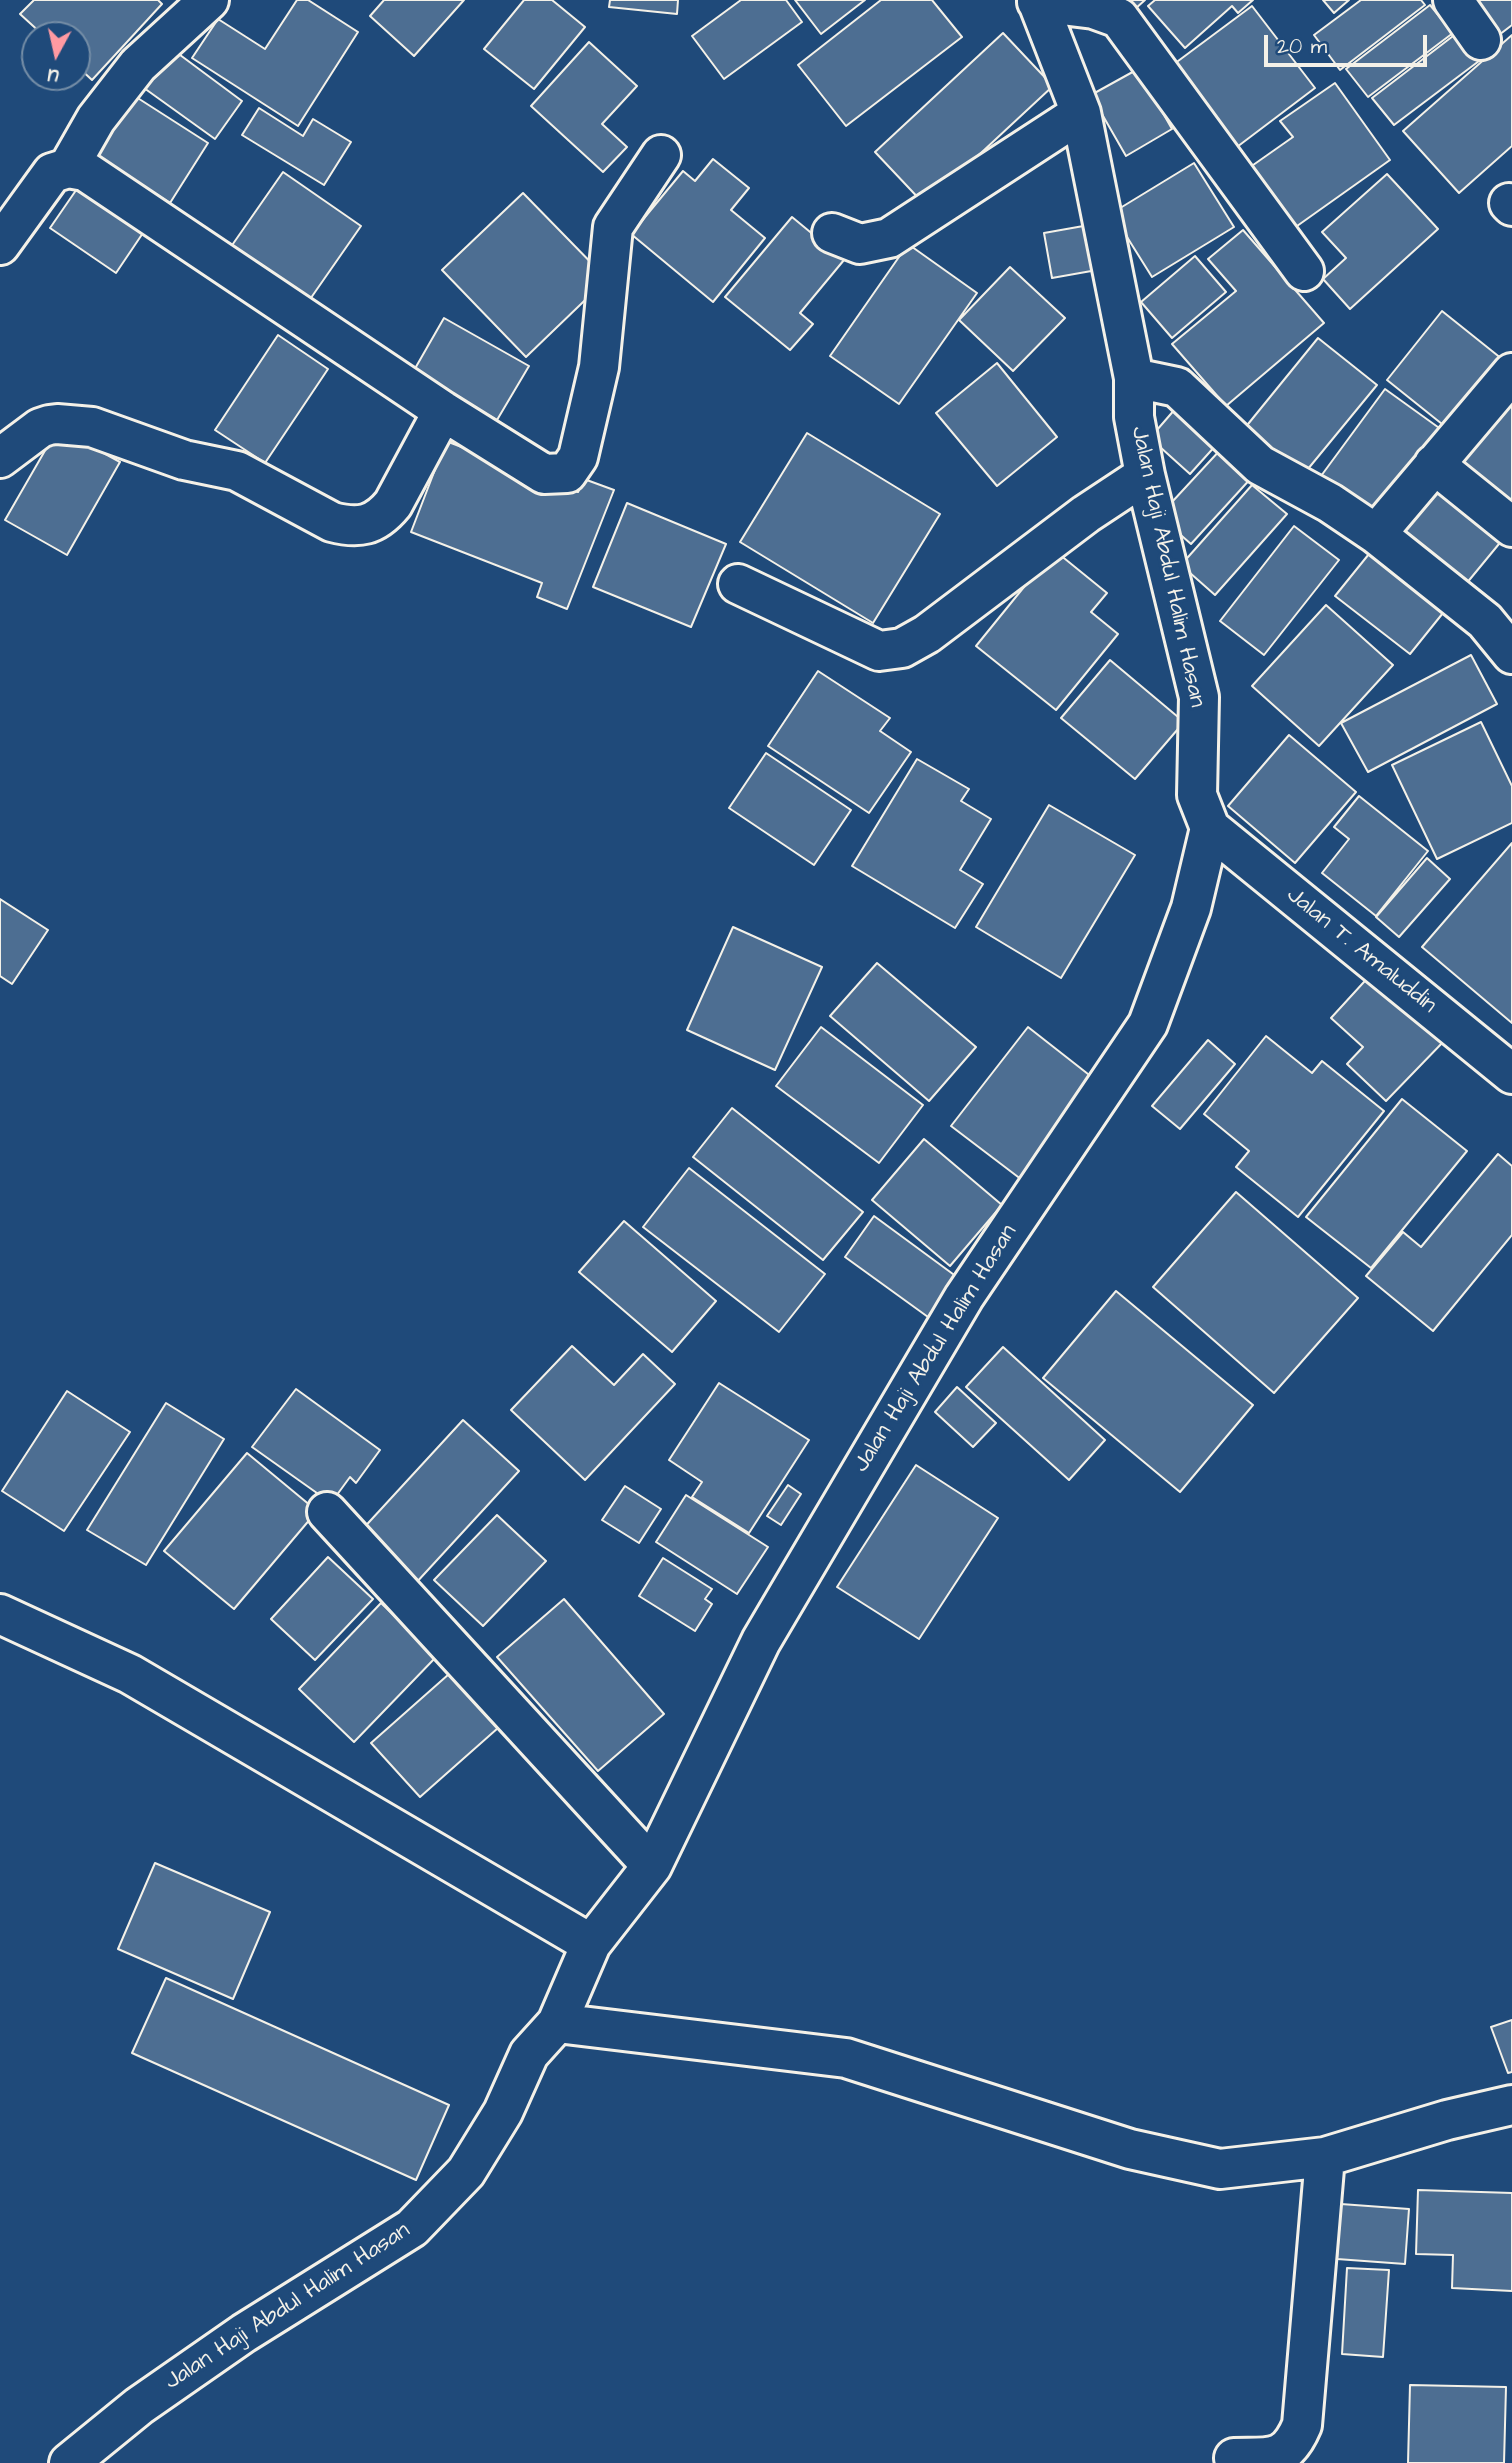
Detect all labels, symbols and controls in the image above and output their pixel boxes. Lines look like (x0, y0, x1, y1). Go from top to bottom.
north arrow (21, 21, 91, 91)
scale bar (1267, 21, 1430, 65)
text: 20 m (1277, 32, 1327, 61)
text: U (46, 61, 60, 89)
street label: Jalan Haji Abdul Halim Hasan (1124, 424, 1210, 710)
street label: Jalan T. Amaluddin (1280, 882, 1442, 1020)
street label: Jalan Haji Abdul Halim Hasan (848, 1220, 1024, 1478)
street label: Jalan Haji Abdul Halim Hasan (160, 2217, 416, 2397)

